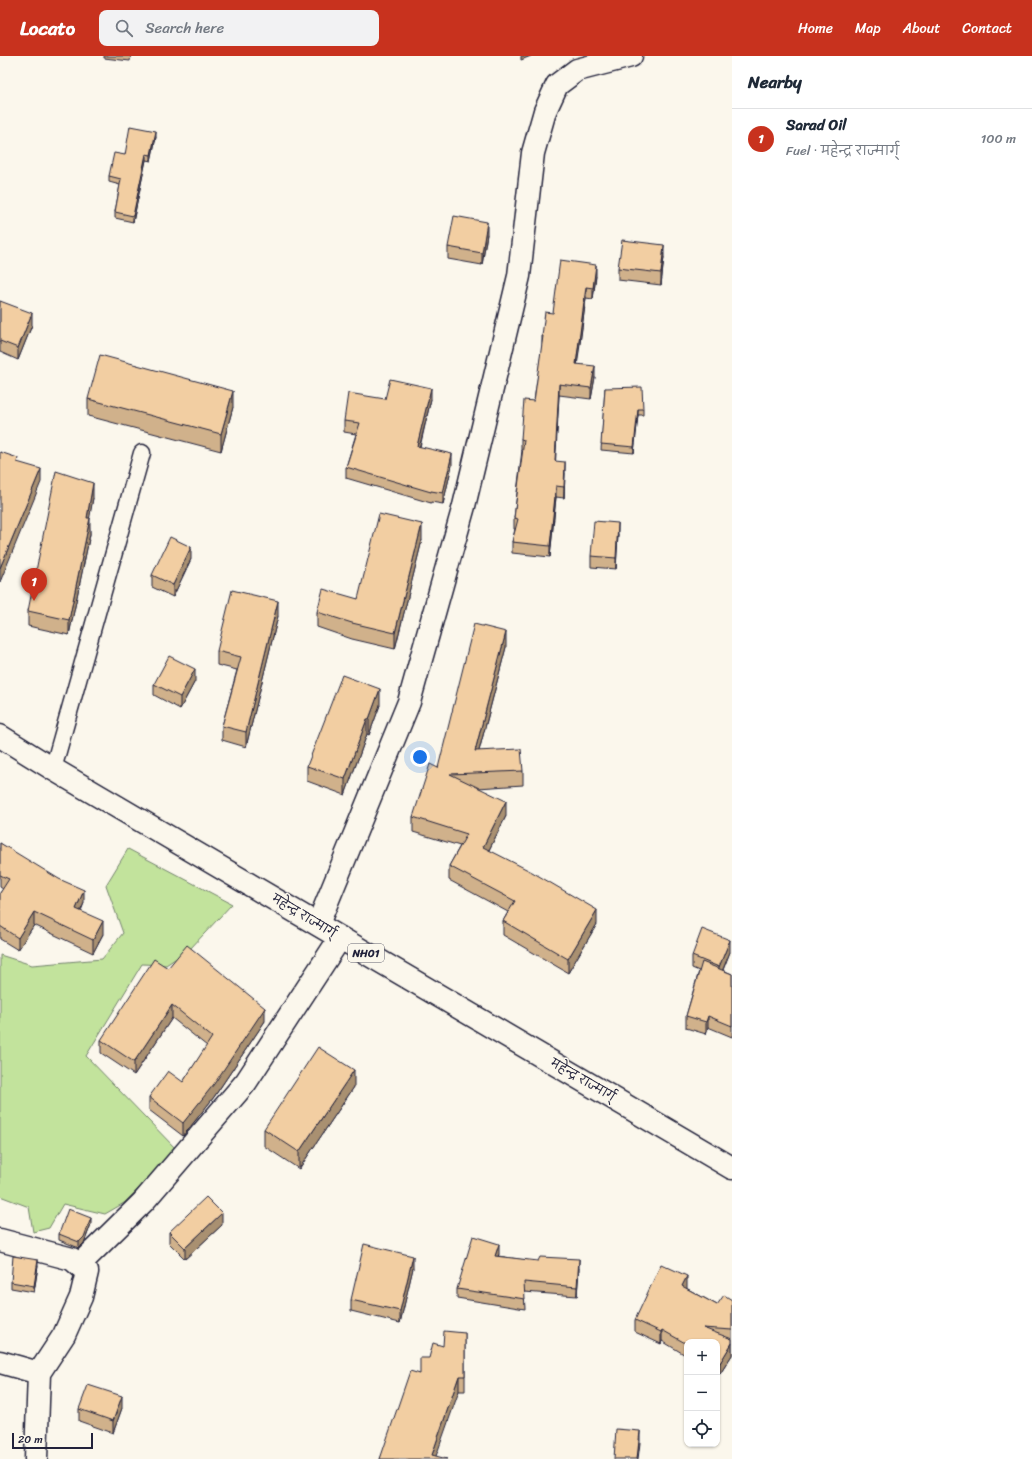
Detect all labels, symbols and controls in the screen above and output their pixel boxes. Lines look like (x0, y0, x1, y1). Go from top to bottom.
search box (99, 10, 379, 46)
text: Locato (20, 12, 75, 45)
text: Search here (145, 15, 224, 41)
text: Home (798, 16, 833, 41)
text: Map (855, 16, 881, 41)
text: About (903, 16, 940, 41)
text: Contact (962, 16, 1012, 41)
icon: search (113, 17, 135, 39)
text: Nearby (748, 67, 802, 97)
text: Sarad Oil (786, 112, 847, 138)
text: 1 (758, 127, 764, 150)
text: 100 m (981, 127, 1016, 150)
text: Fuel · महेन्द्र राज्मार्ग् (786, 139, 899, 162)
pin: 1 (21, 568, 47, 601)
your location (410, 747, 430, 767)
street label: महेन्द्र राज्मार्ग् (266, 887, 342, 945)
road number: NH01 (348, 944, 384, 962)
street label: महेन्द्र राज्मार्ग् (545, 1052, 621, 1108)
map controls (684, 1339, 720, 1447)
button: + (684, 1339, 720, 1375)
button: − (684, 1375, 720, 1411)
button: locate (684, 1411, 720, 1447)
text: 20 m (18, 1430, 43, 1449)
scale bar (12, 1431, 93, 1450)

